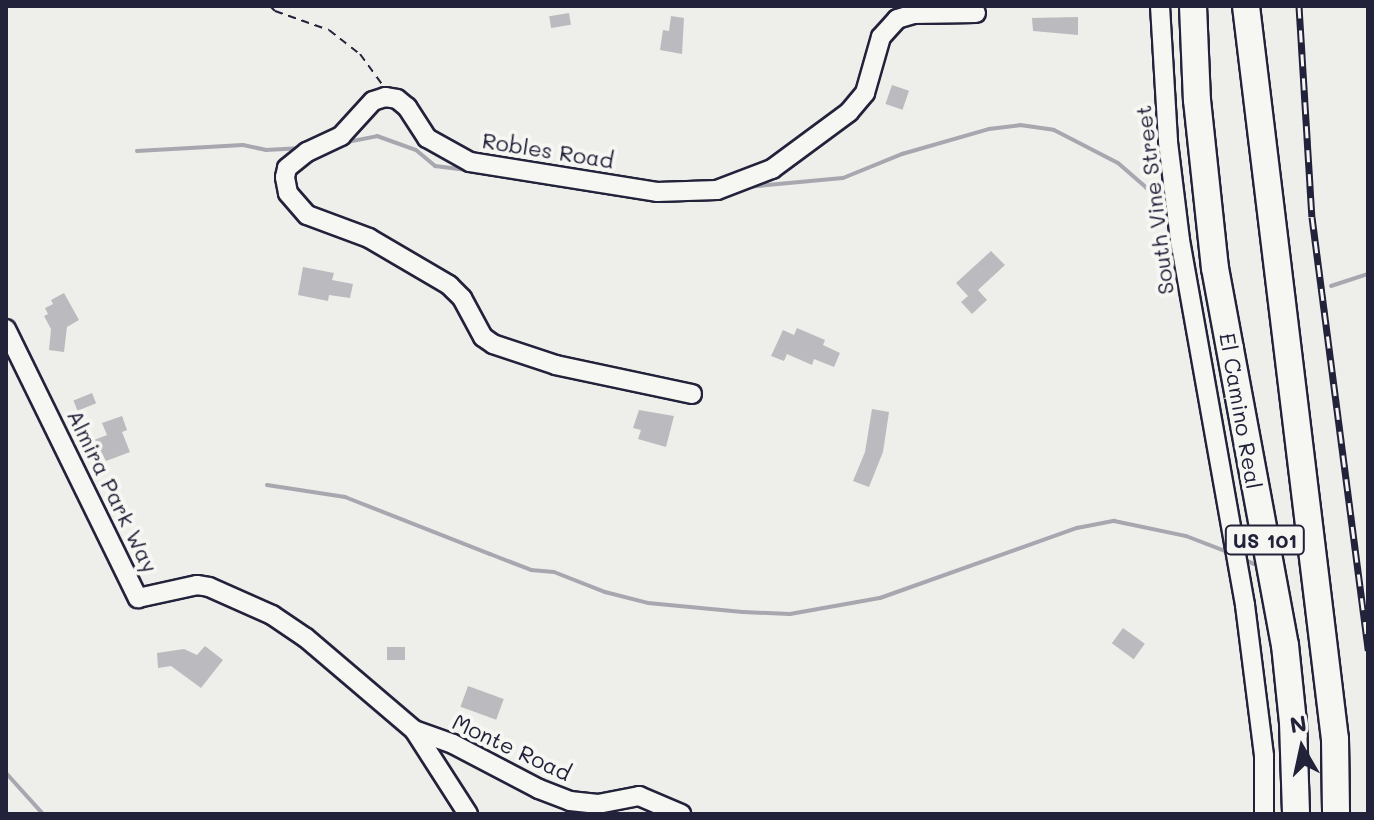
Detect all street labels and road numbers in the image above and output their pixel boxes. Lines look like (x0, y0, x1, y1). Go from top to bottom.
street label: South Vine Street (1129, 104, 1179, 296)
street label: Robles Road (480, 127, 616, 173)
street label: El Camino Real (1214, 331, 1268, 491)
street label: Almira Park Way (62, 405, 164, 577)
road number: US 101 (1223, 524, 1307, 556)
street label: Monte Road (448, 708, 576, 786)

